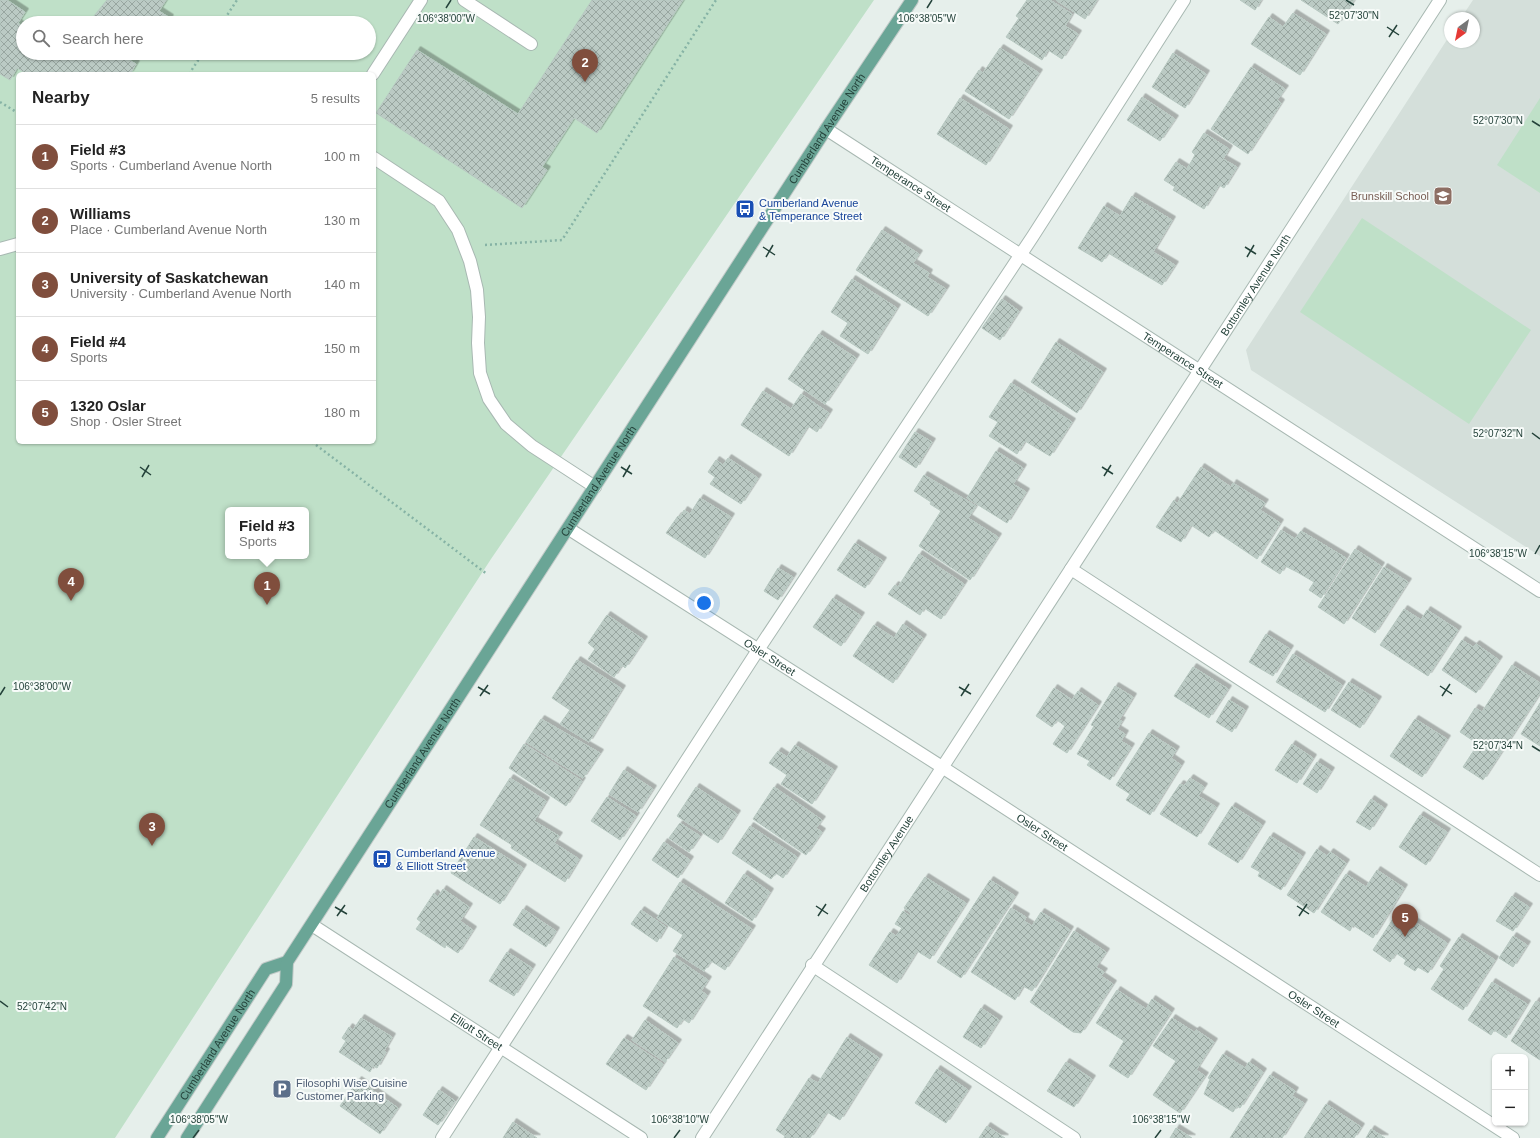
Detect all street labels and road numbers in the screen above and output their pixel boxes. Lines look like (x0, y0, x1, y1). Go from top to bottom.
street label: Cumberland Avenue North (786, 71, 867, 186)
street label: Temperance Street (868, 154, 953, 214)
street label: Bottomley Avenue North (1218, 232, 1293, 338)
street label: Temperance Street (1140, 330, 1225, 390)
street label: Cumberland Avenue North (558, 423, 638, 539)
street label: Osler Street (742, 636, 798, 678)
street label: Cumberland Avenue North (382, 695, 462, 811)
street label: Osler Street (1014, 811, 1070, 853)
street label: Bottomley Avenue (857, 813, 916, 894)
street label: Cumberland Avenue North (177, 987, 257, 1102)
street label: Osler Street (1286, 988, 1342, 1030)
street label: Elliott Street (448, 1010, 505, 1053)

